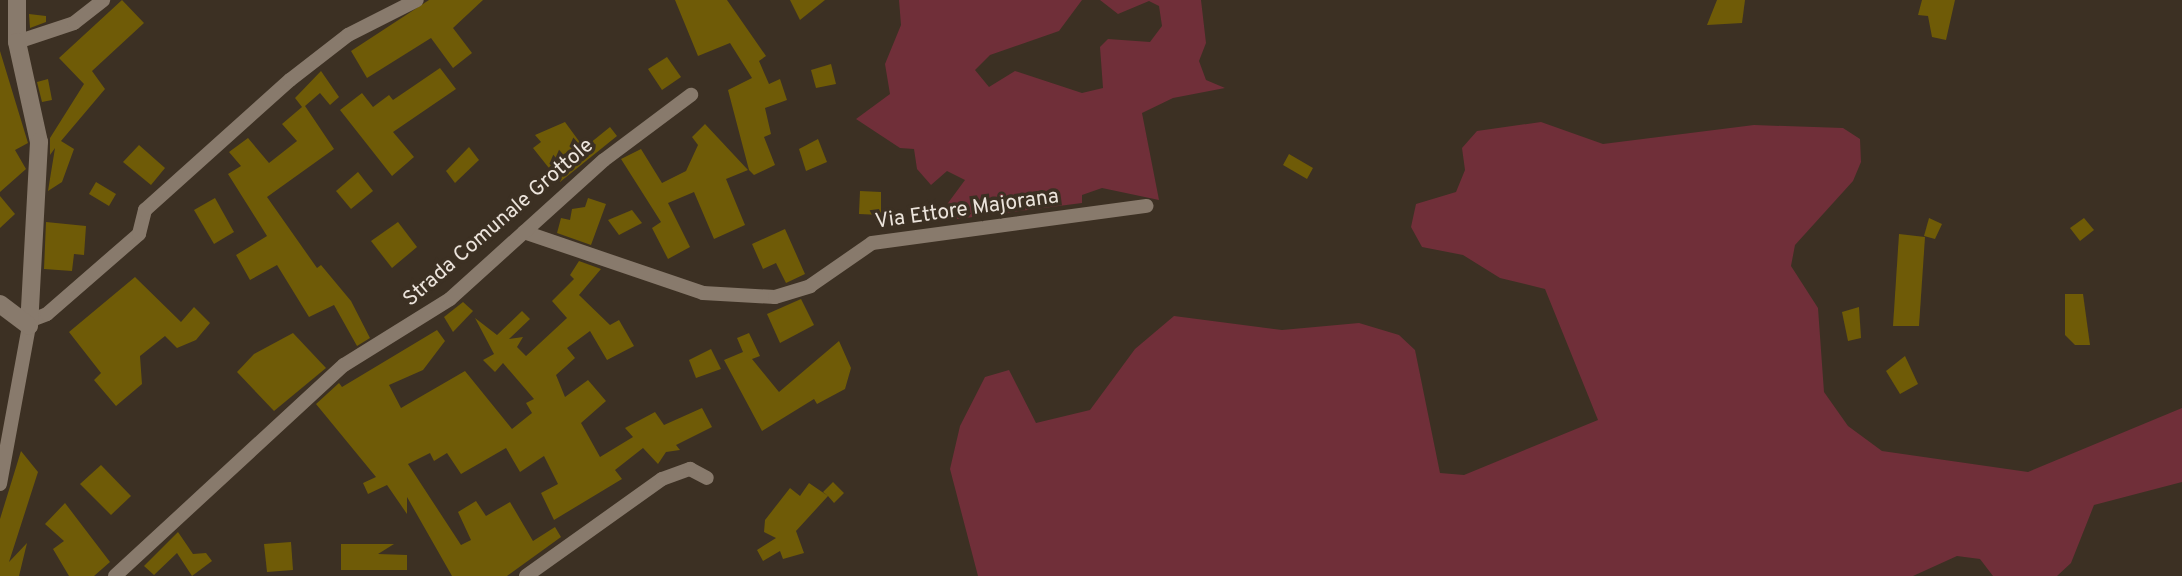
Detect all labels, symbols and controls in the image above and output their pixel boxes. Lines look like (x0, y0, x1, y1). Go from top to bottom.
street label: Strada Comunale Grottole (399, 134, 599, 312)
street label: Via Ettore Majorana (874, 185, 1060, 235)

